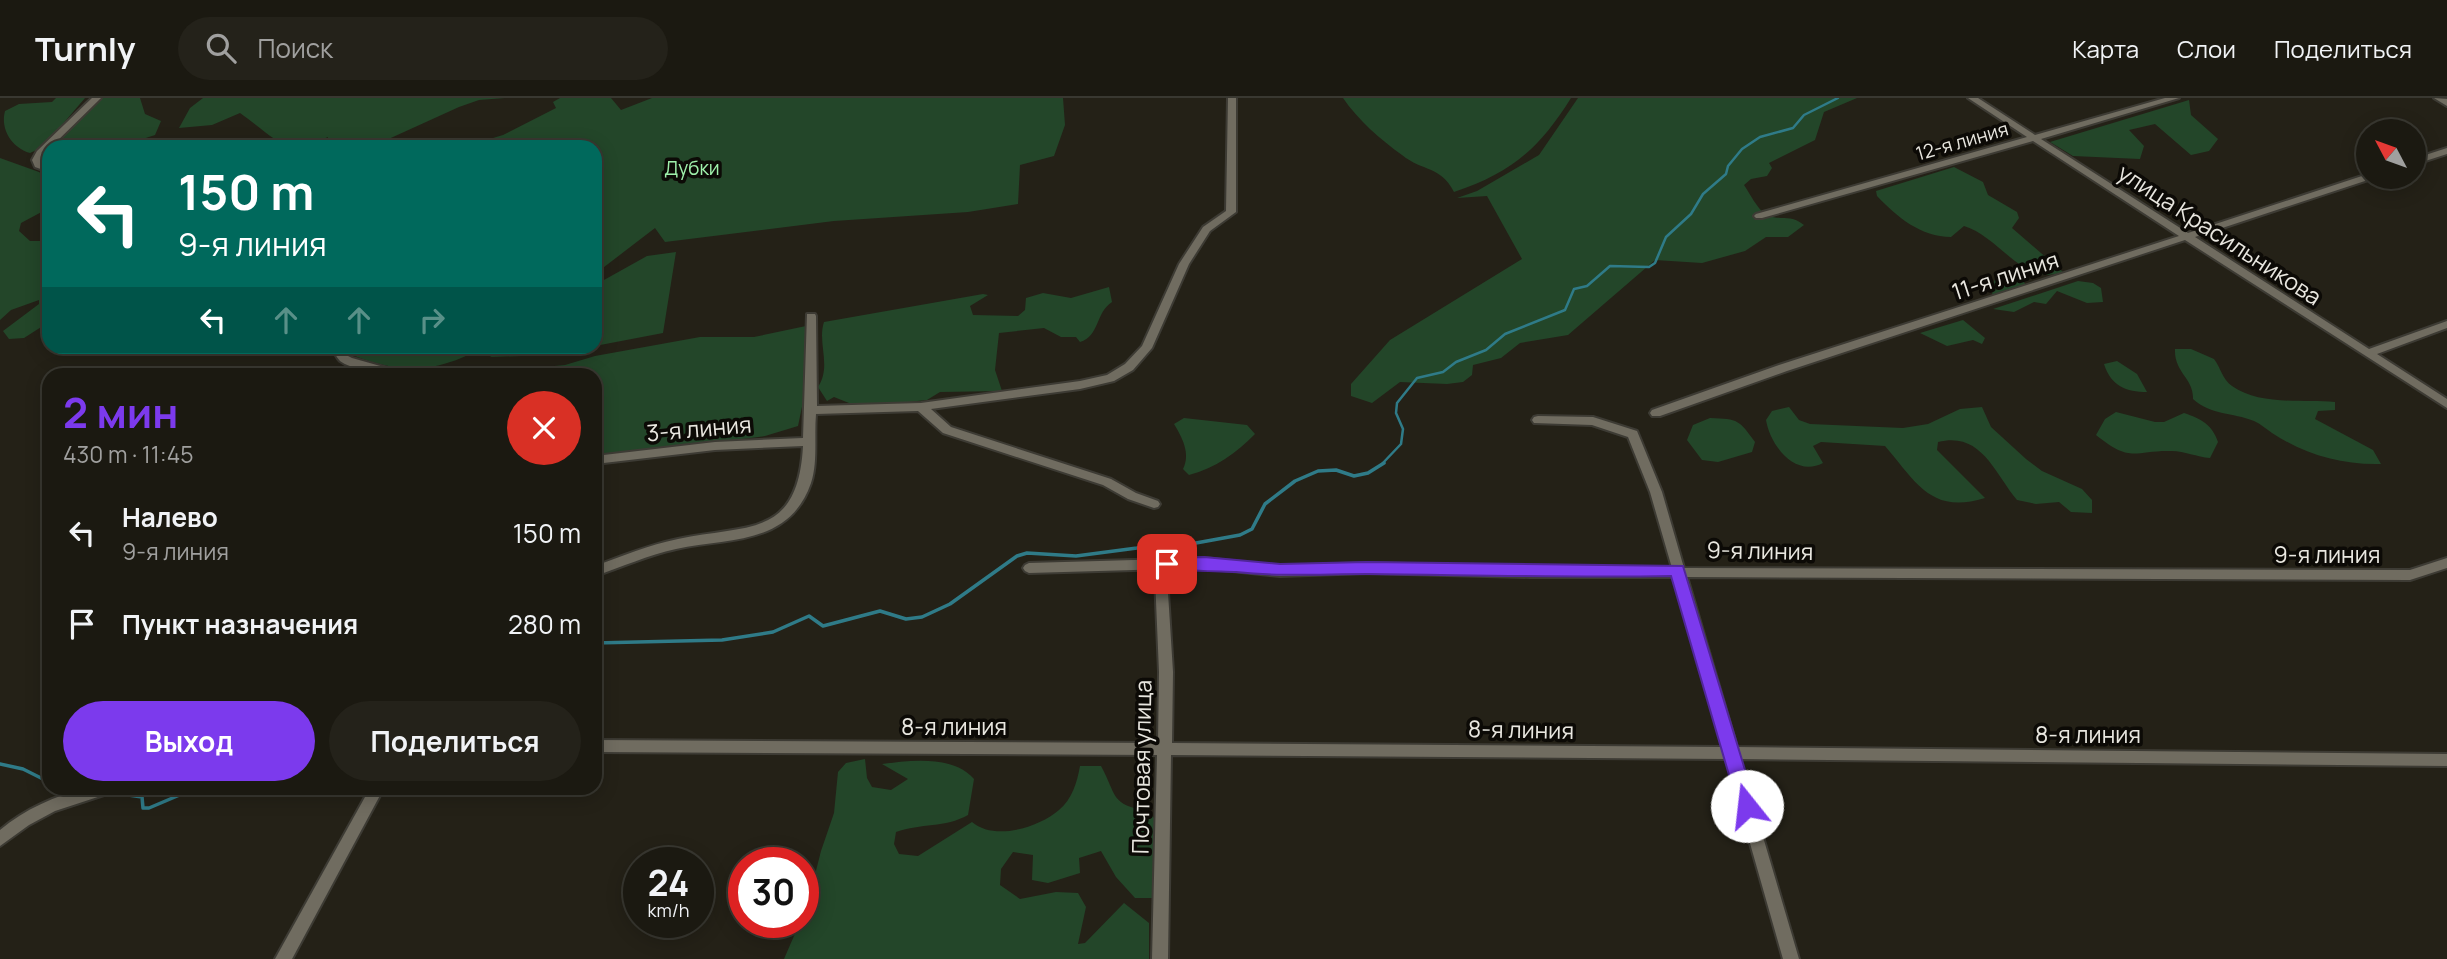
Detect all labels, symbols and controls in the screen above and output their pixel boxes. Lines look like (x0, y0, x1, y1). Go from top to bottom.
search box (178, 17, 668, 80)
text: Turnly (35, 26, 136, 71)
icon: search (202, 29, 240, 67)
text: Поиск (258, 30, 333, 66)
text: Карта (2072, 32, 2139, 65)
text: Слои (2177, 32, 2236, 65)
text: Поделиться (2274, 32, 2412, 65)
street label: 12-я линия (1913, 115, 2011, 167)
north arrow (2356, 119, 2426, 189)
map controls (2356, 119, 2426, 189)
park label: Дубки (664, 155, 720, 181)
street label: улица Красильникова (2112, 156, 2328, 312)
text: 150 m (178, 158, 314, 225)
icon: left (63, 168, 154, 259)
text: 9-я линия (178, 222, 327, 266)
street label: 11-я линия (1947, 243, 2063, 307)
icon: left (194, 301, 232, 339)
icon: ahead (267, 301, 305, 339)
icon: ahead (340, 301, 378, 339)
icon: right (413, 301, 451, 339)
text: 2 мин (63, 383, 179, 441)
button: close (507, 391, 581, 465)
street label: 3-я линия (645, 407, 753, 449)
text: 430 m · 11:45 (63, 438, 193, 470)
text: Налево (122, 499, 218, 535)
icon: left (63, 514, 101, 552)
text: 150 m (513, 515, 581, 551)
street label: 9-я линия (1706, 533, 1814, 567)
pin (1137, 534, 1197, 594)
text: 9-я линия (122, 535, 229, 567)
street label: 9-я линия (2274, 538, 2380, 570)
icon: arrive (1148, 545, 1186, 583)
icon: arrive (63, 605, 101, 643)
text: Пункт назначения (122, 606, 358, 642)
text: 280 m (508, 606, 581, 642)
street label: Почтовая улица (1123, 680, 1159, 854)
button: Выход (63, 701, 315, 781)
button: Поделиться (329, 701, 581, 781)
street label: 8-я линия (901, 710, 1007, 742)
street label: 8-я линия (1468, 712, 1574, 746)
street label: 8-я линия (2035, 718, 2141, 750)
position arrow (1710, 769, 1784, 843)
speed limit sign: 30 (728, 847, 819, 938)
text: 24 (648, 859, 689, 907)
text: km/h (648, 898, 689, 922)

